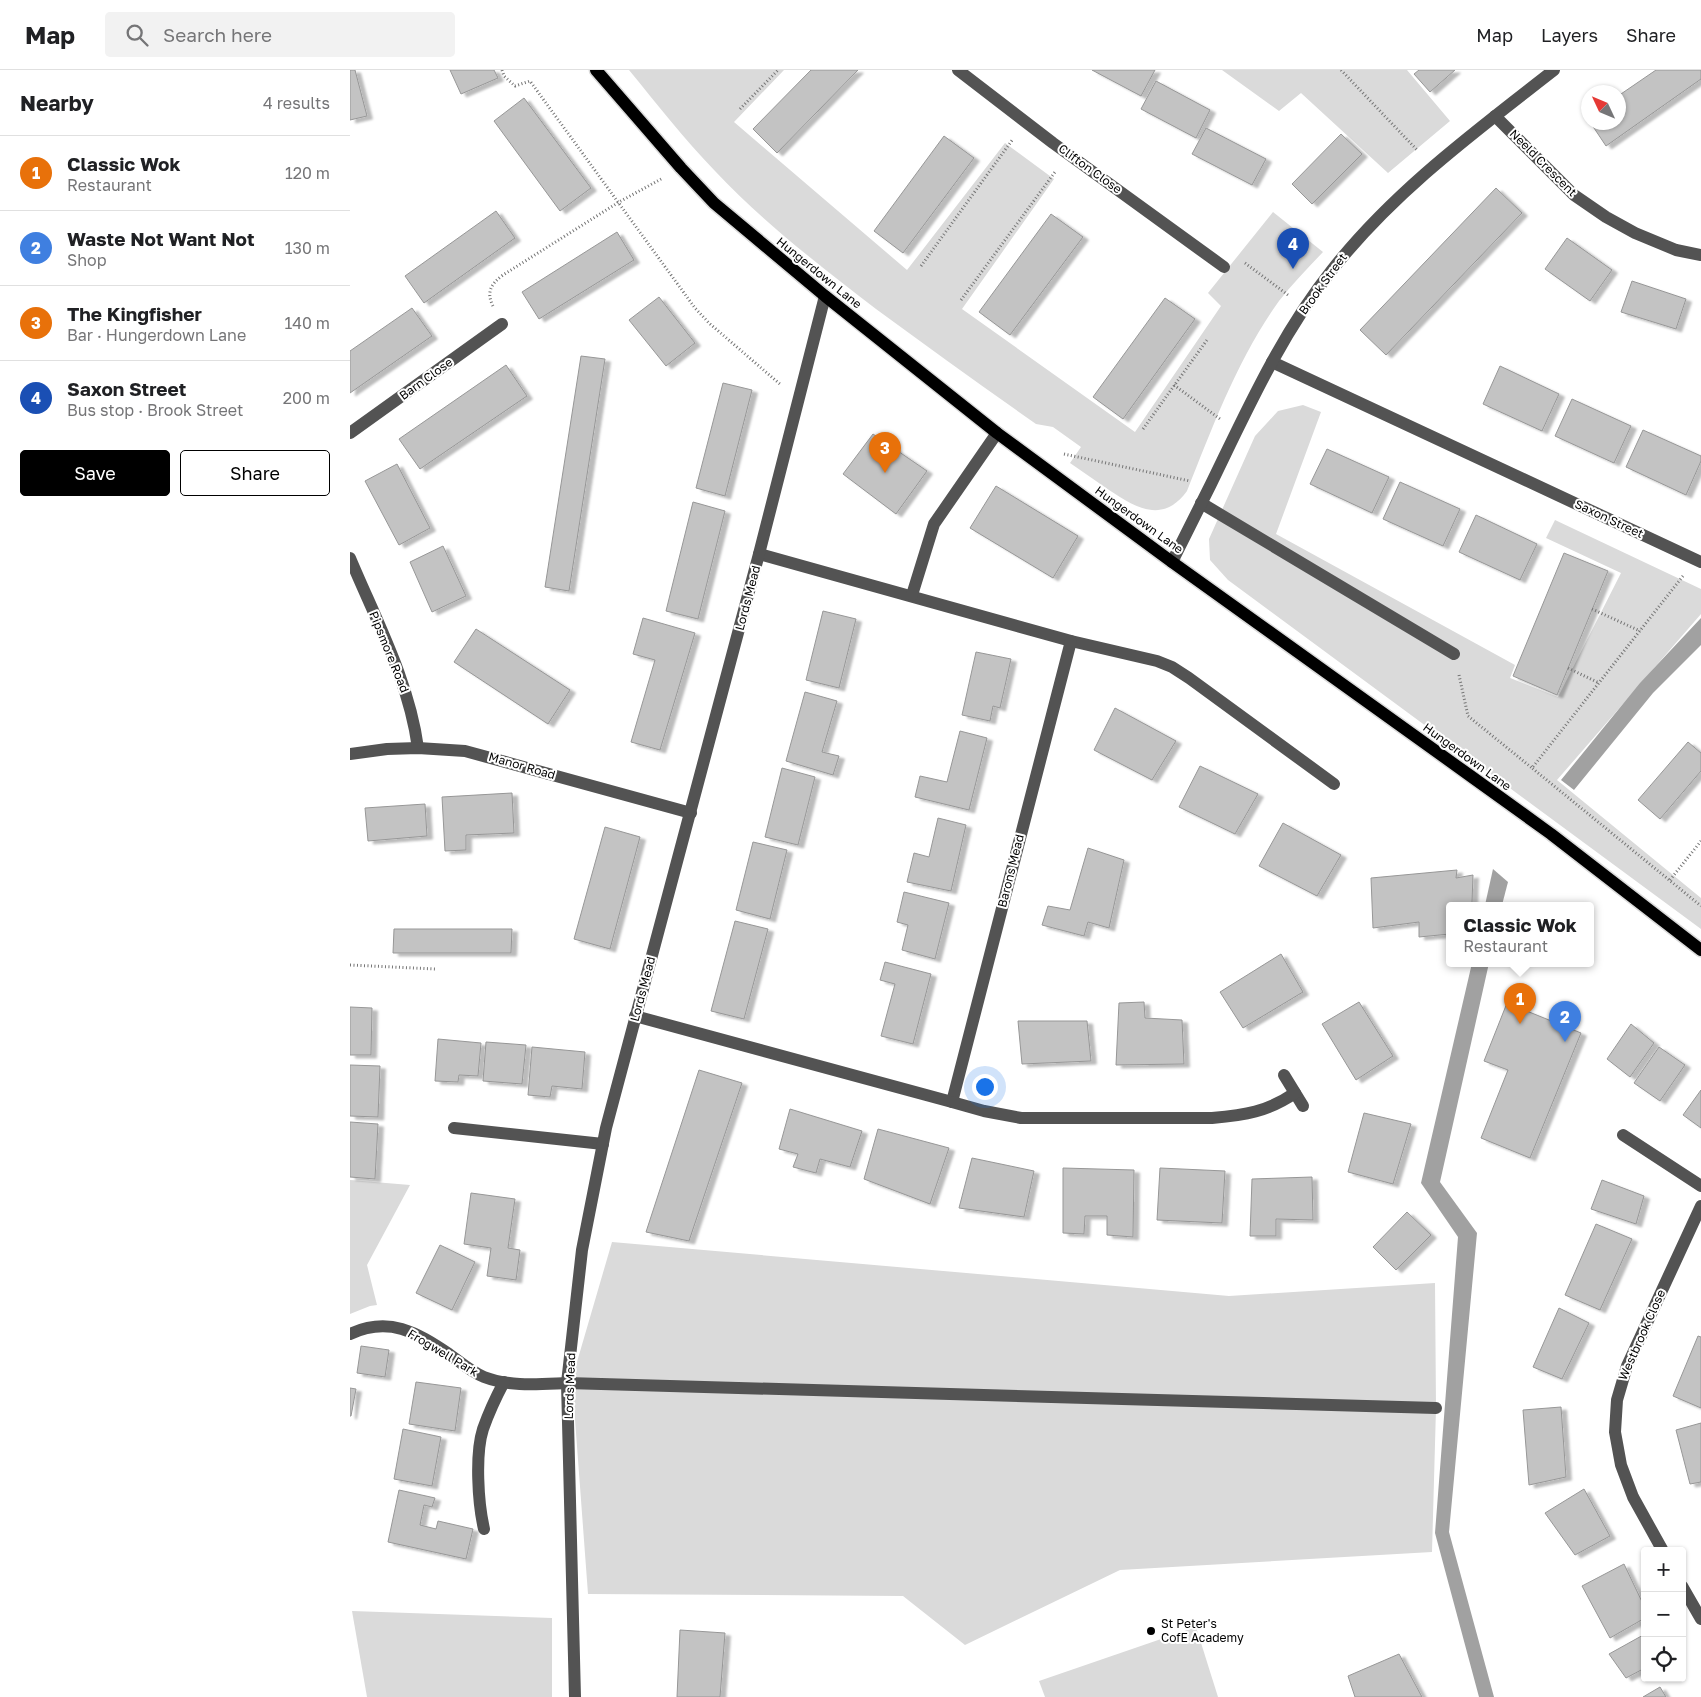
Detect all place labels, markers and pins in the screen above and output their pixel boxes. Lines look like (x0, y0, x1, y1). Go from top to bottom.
pin: 4 (1277, 228, 1309, 269)
pin: 3 (869, 432, 901, 473)
pin: 1 (1504, 983, 1536, 1024)
pin: 2 (1549, 1001, 1581, 1042)
place label: St Peter's CofE Academy (1161, 1616, 1244, 1645)
marker: St Peter's CofE Academy (1145, 1625, 1157, 1637)

